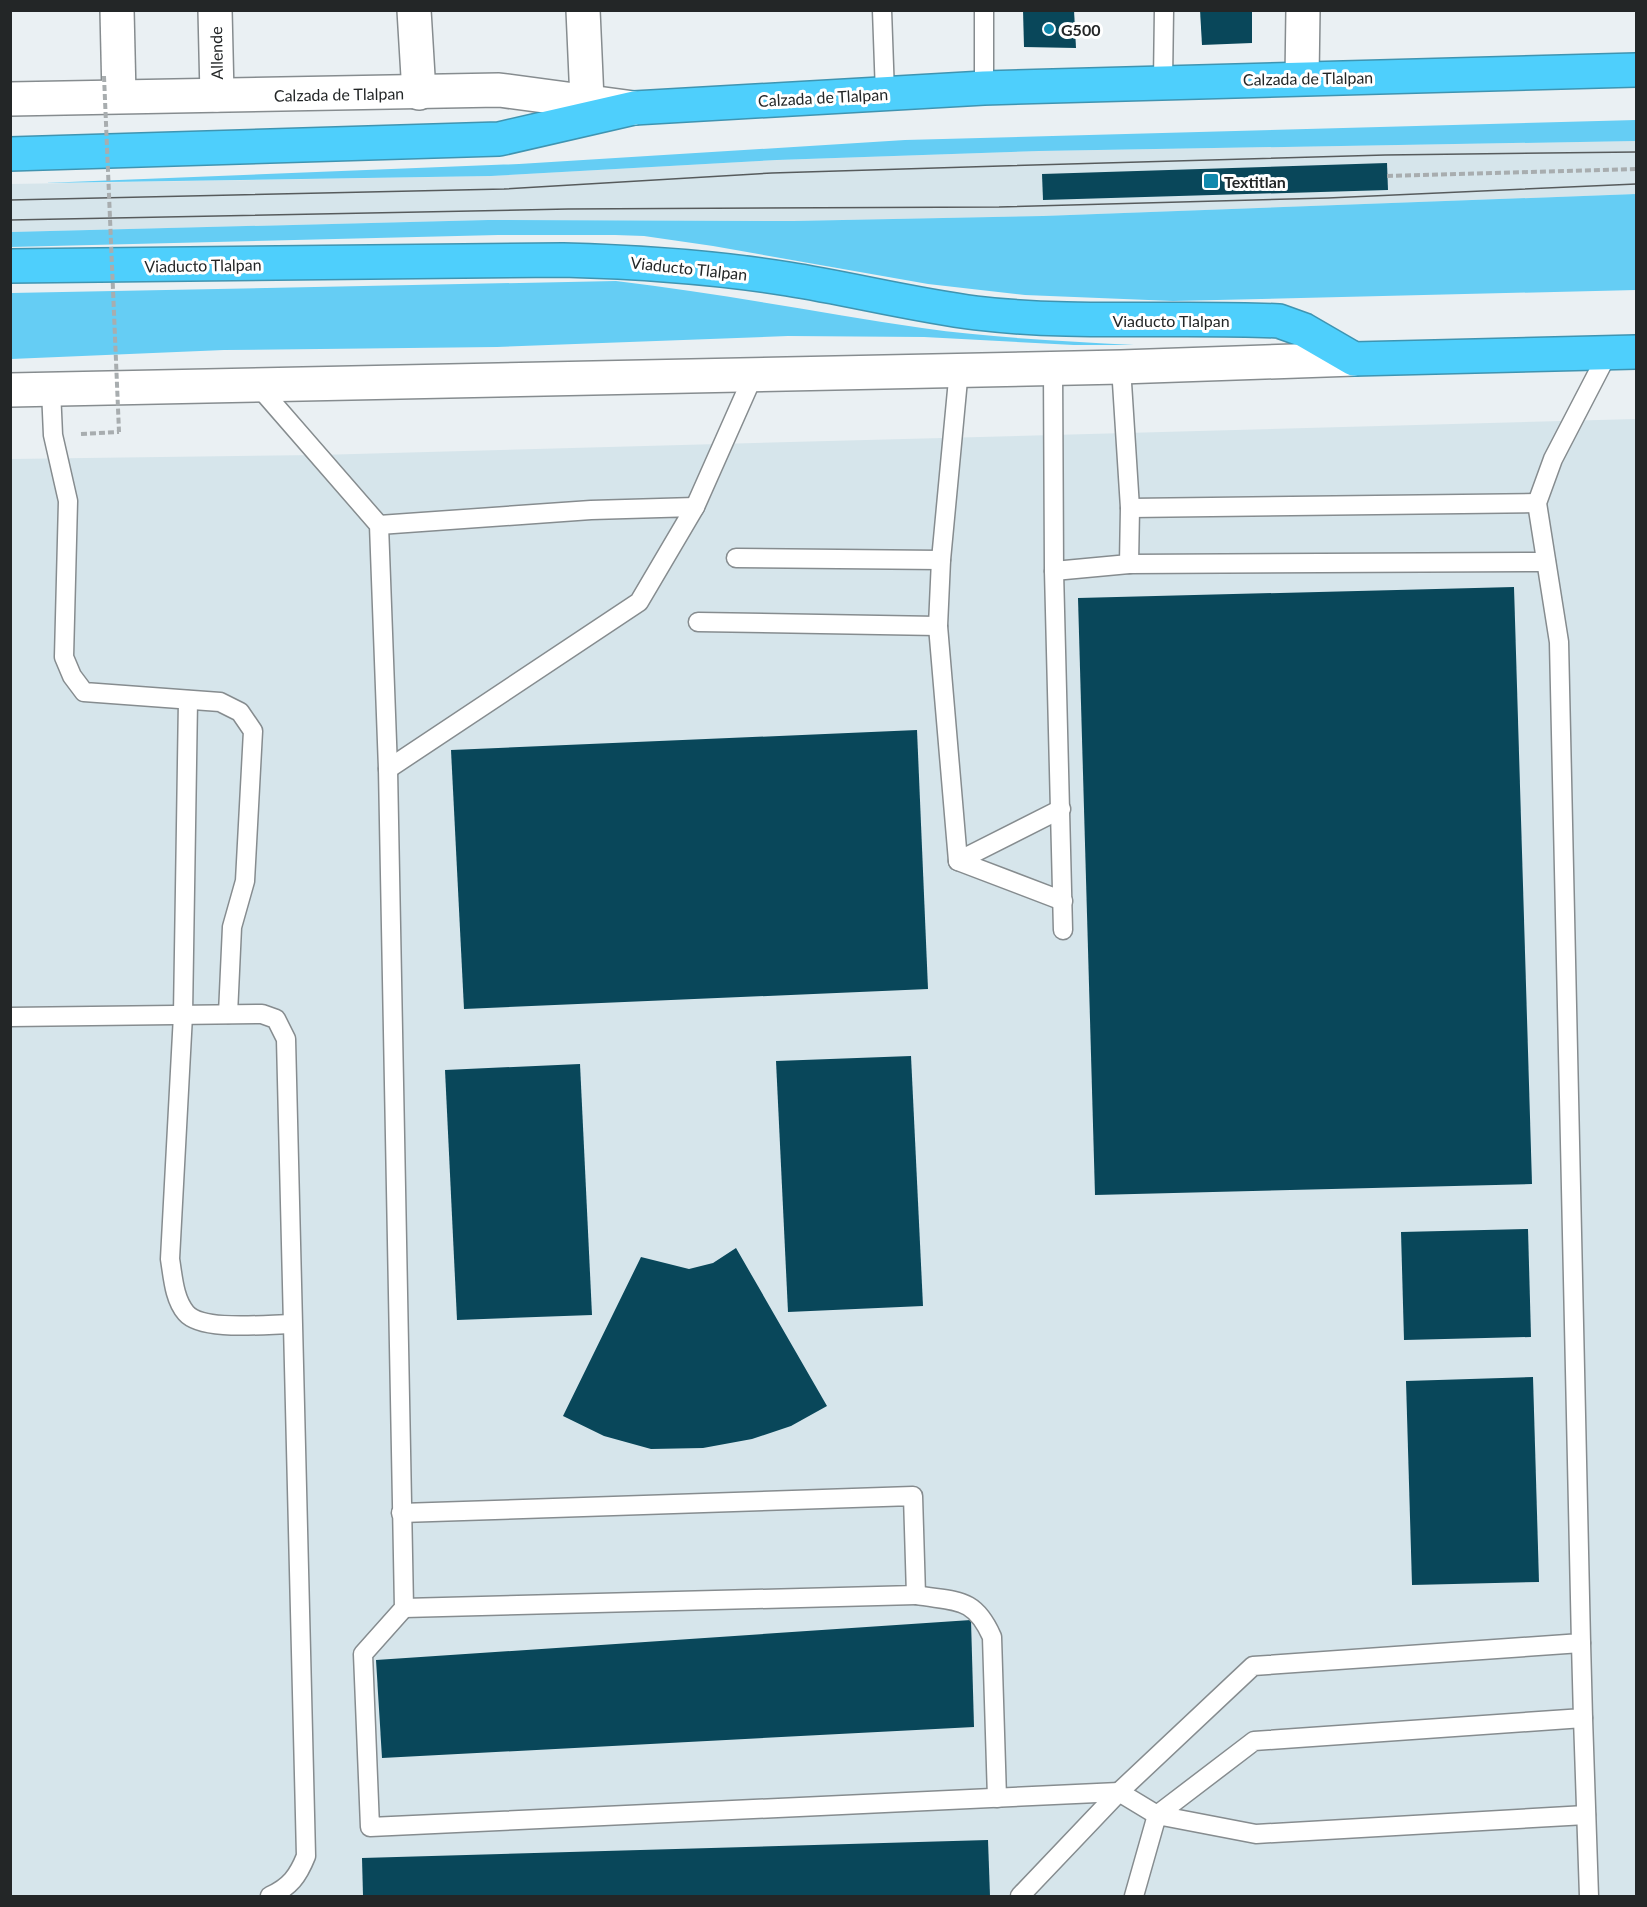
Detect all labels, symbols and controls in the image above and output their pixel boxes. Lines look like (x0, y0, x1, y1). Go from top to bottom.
place label: G500 (1061, 20, 1100, 39)
marker: G500 (1042, 22, 1056, 36)
street label: Allende (206, 26, 226, 80)
street label: Calzada de Tlalpan (1243, 67, 1373, 89)
street label: Calzada de Tlalpan (274, 83, 404, 105)
street label: Calzada de Tlalpan (757, 84, 889, 110)
marker: Textitlan (1202, 172, 1220, 190)
place label: Textitlan (1224, 172, 1286, 191)
street label: Viaducto Tlalpan (630, 252, 748, 284)
street label: Viaducto Tlalpan (144, 254, 262, 276)
street label: Viaducto Tlalpan (1112, 311, 1230, 330)

